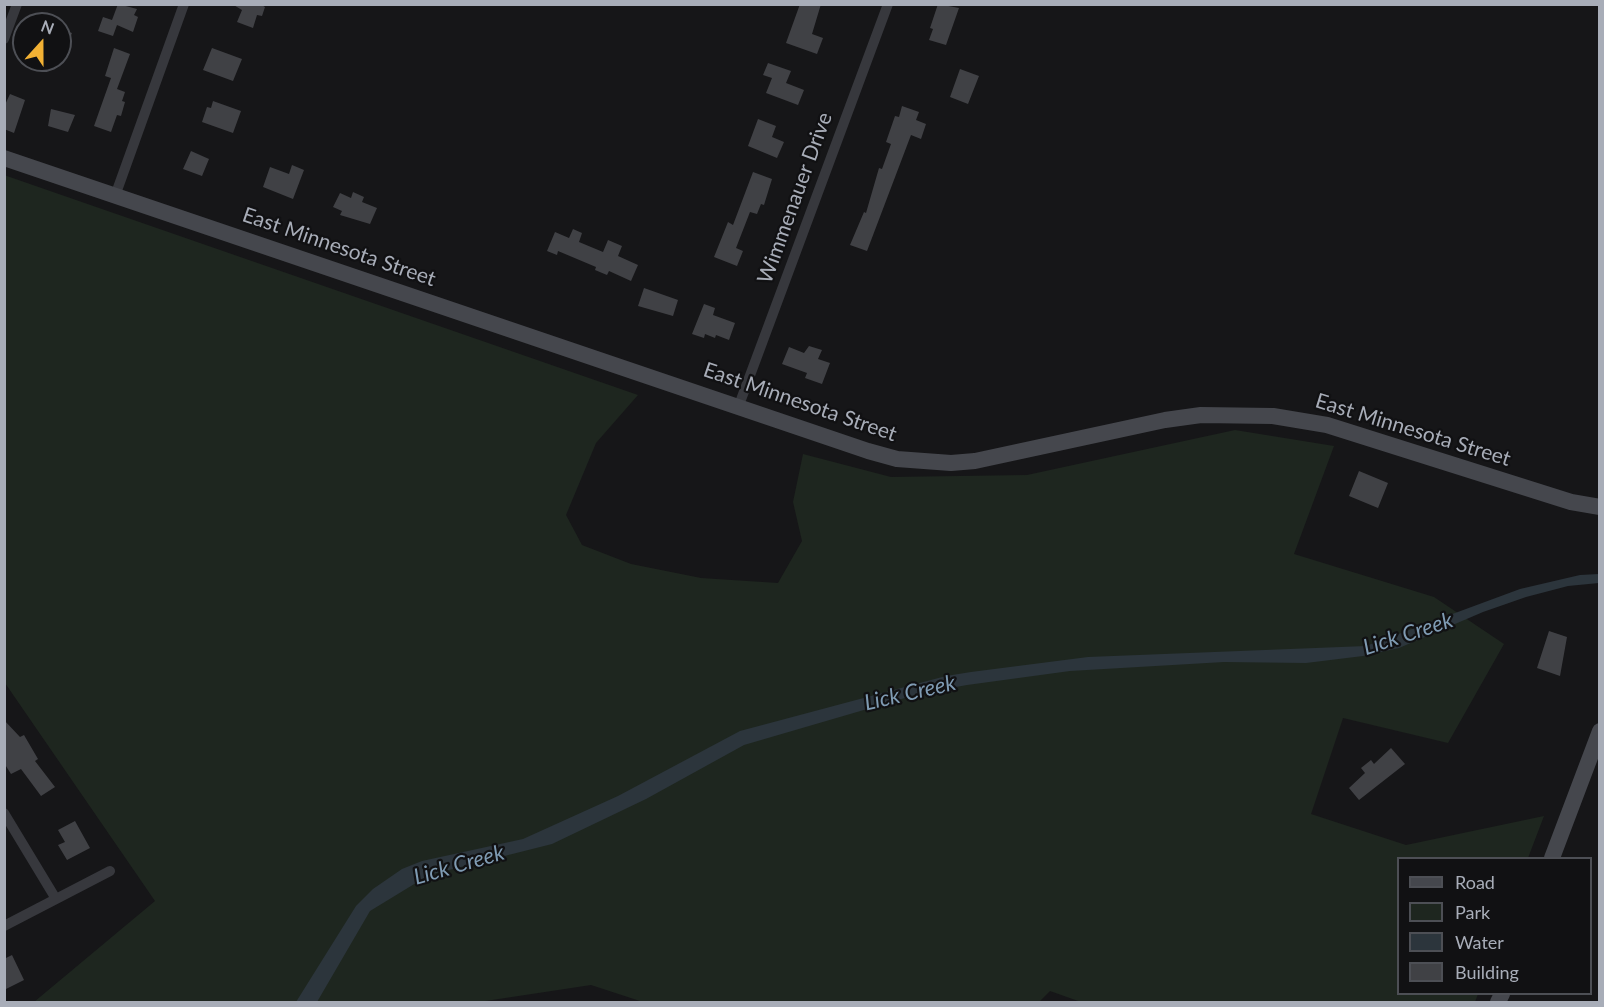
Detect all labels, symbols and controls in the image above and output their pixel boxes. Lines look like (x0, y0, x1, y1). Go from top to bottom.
north arrow (12, 12, 72, 72)
text: N (39, 16, 57, 38)
street label: Wimmenauer Drive (752, 109, 838, 287)
street label: East Minnesota Street (239, 202, 439, 292)
street label: East Minnesota Street (700, 357, 900, 447)
street label: East Minnesota Street (1312, 388, 1514, 472)
water label: Lick Creek (1360, 607, 1456, 661)
water label: Lick Creek (862, 670, 958, 716)
water label: Lick Creek (411, 839, 507, 891)
legend (1397, 857, 1592, 995)
text: Road (1455, 871, 1495, 893)
text: Park (1455, 901, 1490, 923)
text: Water (1455, 931, 1504, 953)
text: Building (1455, 961, 1519, 983)

